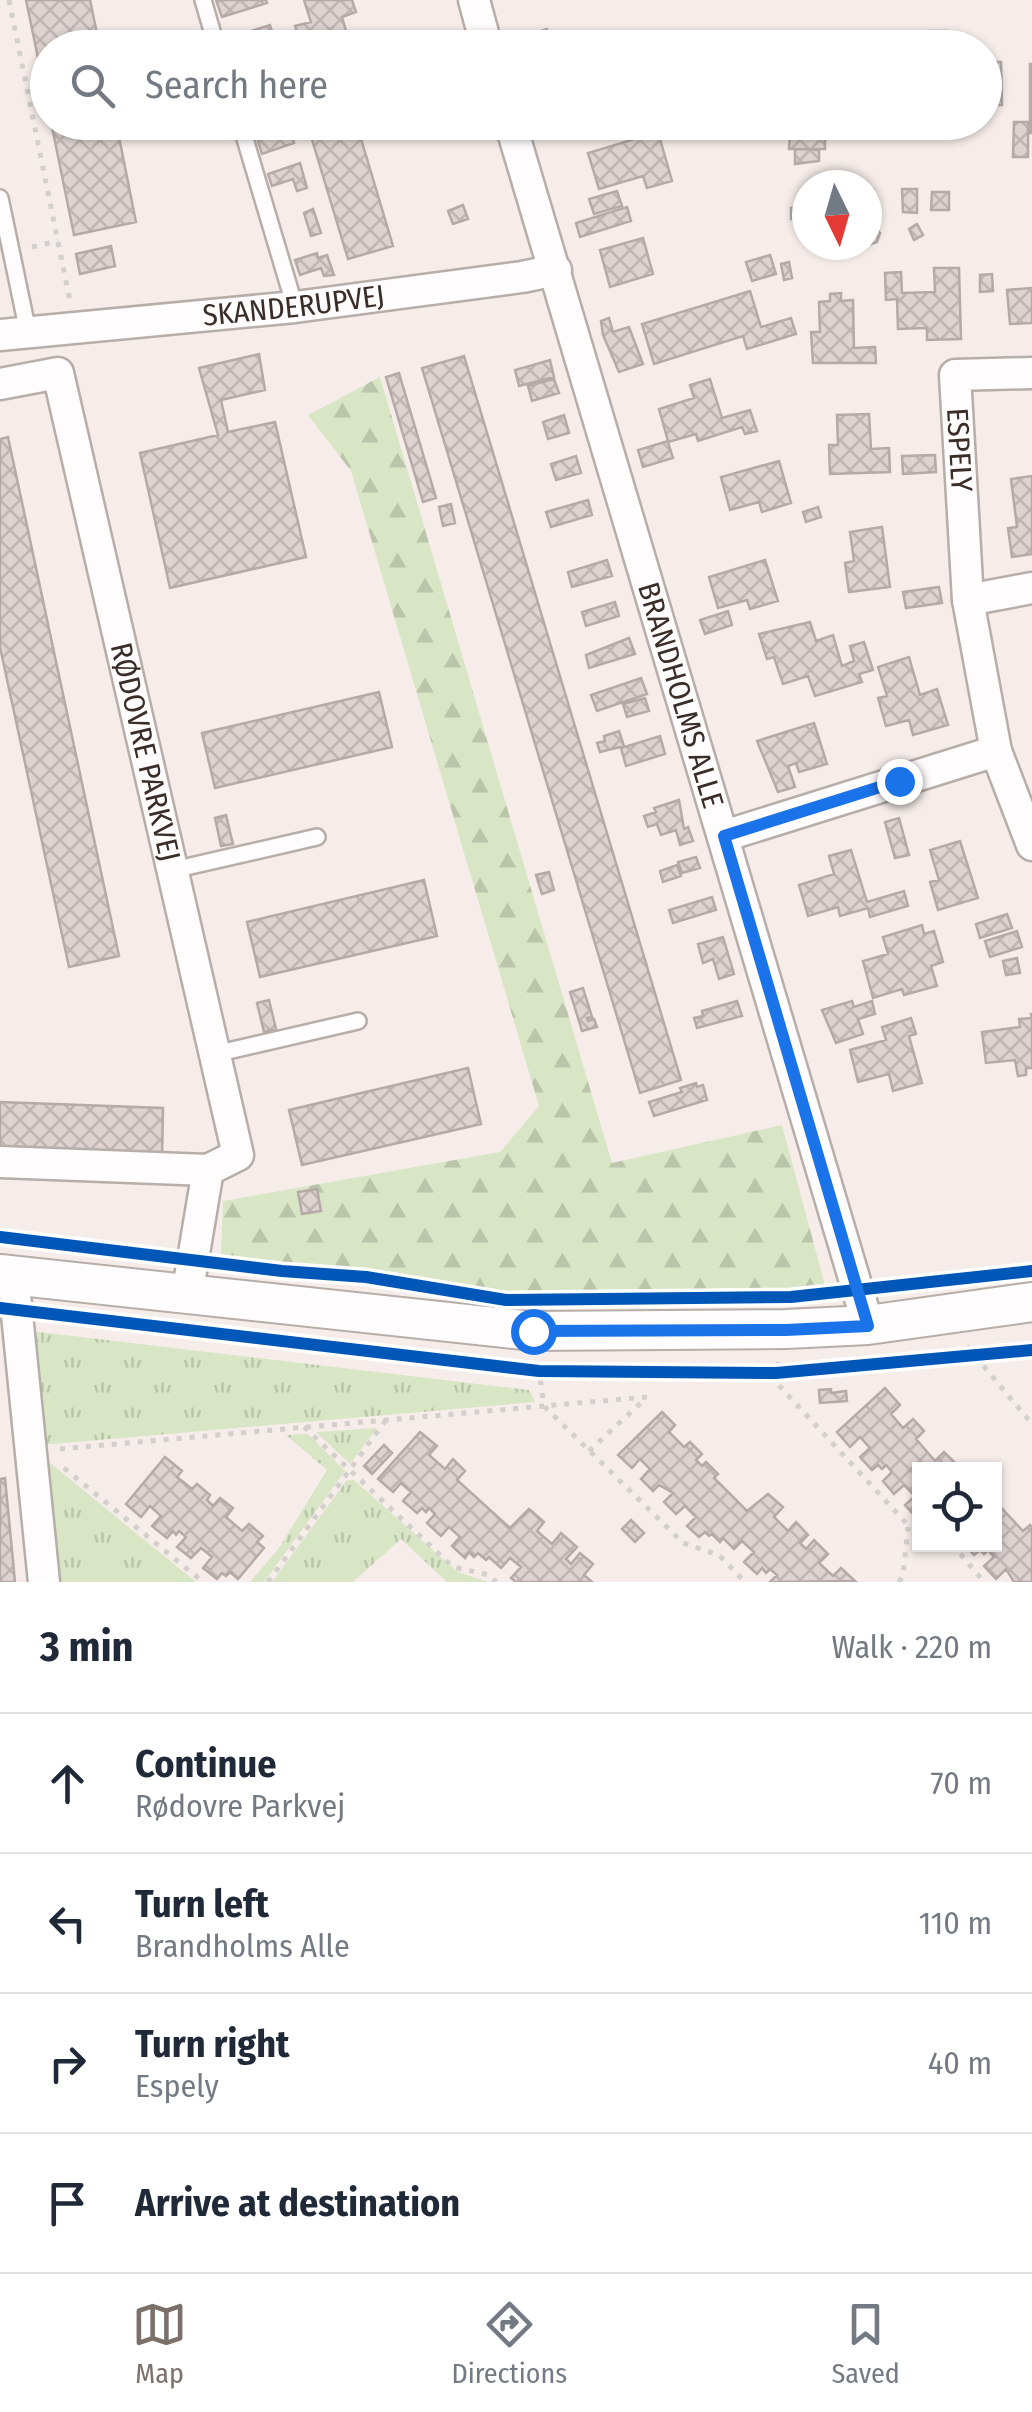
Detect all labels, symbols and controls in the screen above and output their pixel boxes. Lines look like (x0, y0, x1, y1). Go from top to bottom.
search box (30, 30, 1002, 140)
icon: search (65, 58, 120, 113)
text: Search here (145, 62, 328, 108)
north arrow (792, 170, 882, 260)
street label: SKANDERUPVEJ (201, 277, 387, 334)
street label: ESPELY (939, 407, 980, 493)
street label: BRANDHOLMS ALLE (630, 578, 731, 812)
street label: RØDOVRE PARKVEJ (103, 639, 188, 865)
route end (877, 759, 923, 805)
route start (511, 1309, 557, 1355)
map controls (912, 1462, 1002, 1552)
button: locate (912, 1462, 1002, 1552)
text: 3 min (40, 1622, 134, 1672)
text: Walk · 220 m (831, 1628, 992, 1666)
text: Continue (135, 1741, 276, 1787)
icon: ahead (40, 1756, 95, 1811)
text: 70 m (931, 1764, 992, 1802)
text: Rødovre Parkvej (135, 1787, 345, 1825)
text: Turn left (135, 1881, 269, 1927)
icon: left (40, 1896, 95, 1951)
text: 110 m (919, 1904, 992, 1942)
text: Brandholms Alle (135, 1927, 350, 1965)
text: Turn right (135, 2021, 289, 2067)
icon: right (40, 2036, 95, 2091)
text: 40 m (928, 2044, 992, 2082)
text: Espely (135, 2067, 219, 2105)
icon: arrive (40, 2176, 95, 2231)
text: Arrive at destination (135, 2180, 460, 2226)
tab: Map (132, 2297, 187, 2390)
tab: Directions (451, 2297, 567, 2390)
tab: Saved (831, 2297, 900, 2390)

